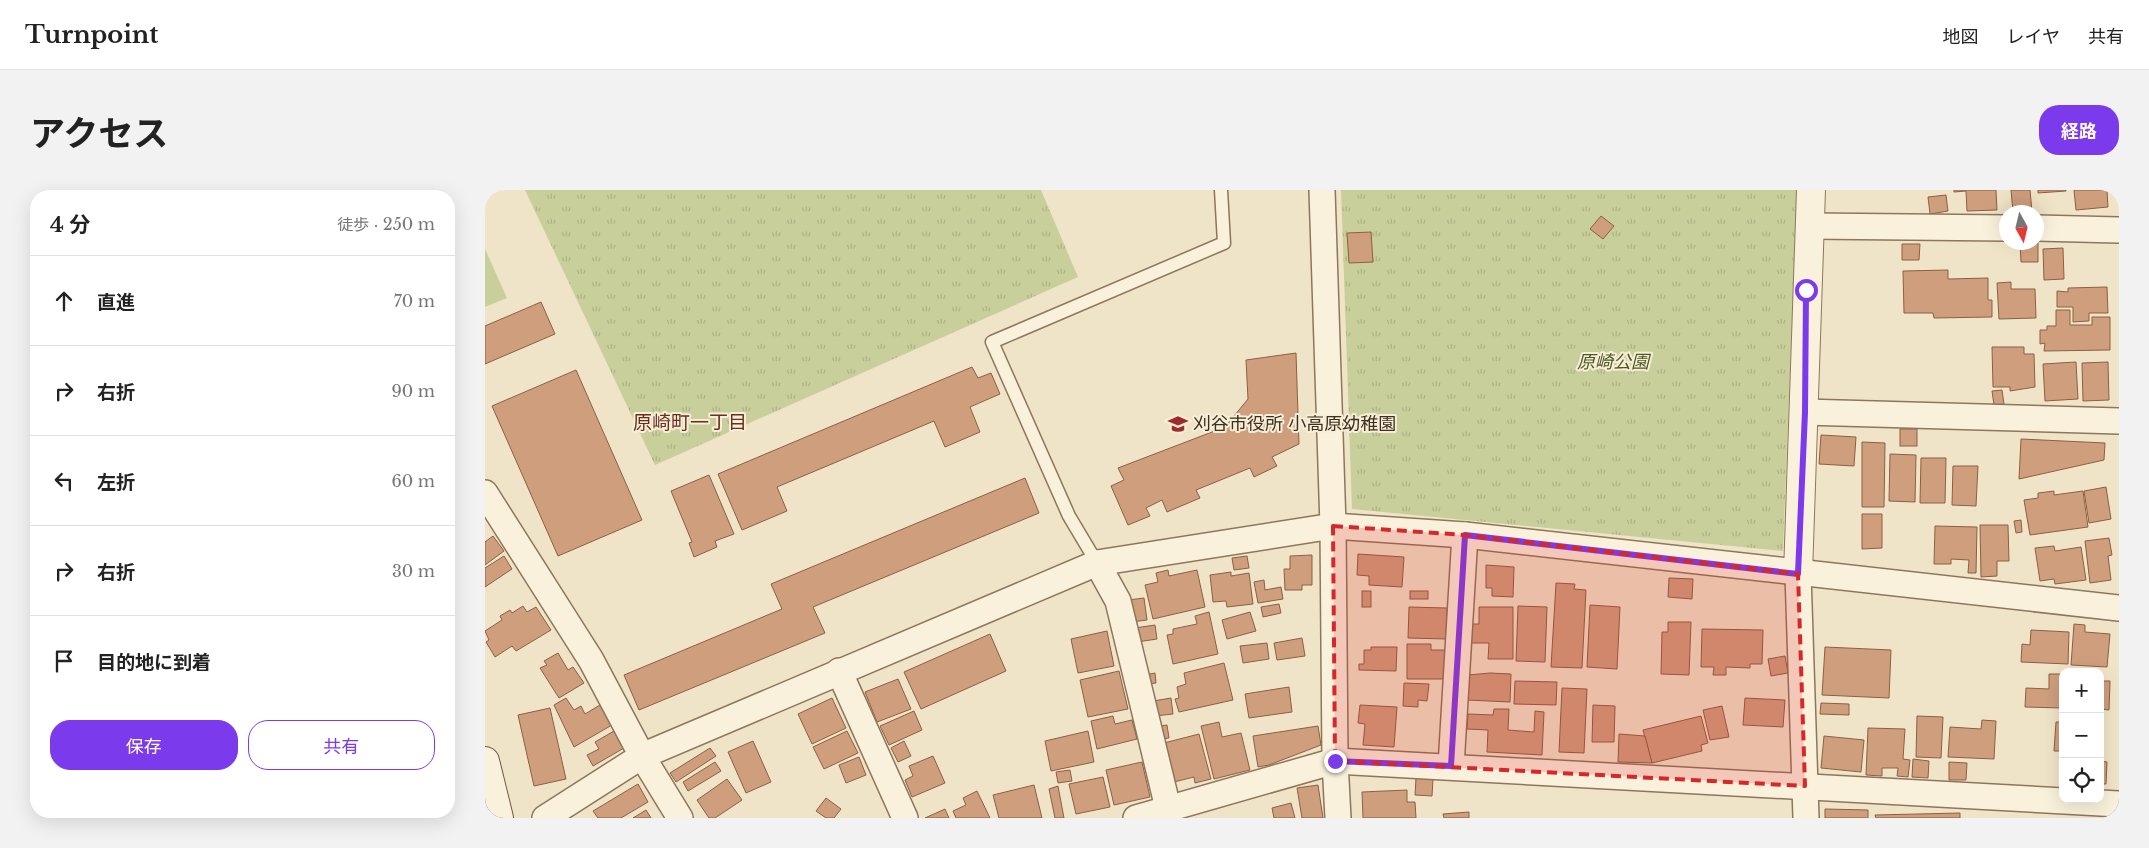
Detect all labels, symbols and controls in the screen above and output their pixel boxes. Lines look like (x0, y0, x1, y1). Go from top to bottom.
text: Turnpoint (25, 20, 158, 49)
text: 地図 (1943, 26, 1979, 48)
text: レイヤ (2007, 26, 2060, 48)
text: 共有 (2088, 26, 2124, 48)
button: 経路 (2039, 105, 2119, 155)
text: アクセス (30, 112, 168, 155)
north arrow (1999, 205, 2044, 250)
text: 4 分 (50, 212, 91, 238)
text: 徒歩 · 250 m (337, 214, 435, 234)
route start (1795, 279, 1818, 302)
icon: ahead (50, 287, 78, 315)
text: 直進 (97, 291, 135, 314)
text: 70 m (394, 291, 435, 311)
park label: 原崎公園 (1577, 351, 1652, 373)
icon: right (50, 377, 78, 405)
text: 右折 (97, 381, 135, 404)
text: 90 m (392, 381, 435, 401)
district label: 原崎町一丁目 (633, 411, 747, 434)
school or university icon: 刈谷市役所 小高原幼稚園 (1167, 413, 1189, 435)
place label: 刈谷市役所 小高原幼稚園 (1193, 413, 1396, 435)
icon: left (50, 467, 78, 495)
text: 左折 (97, 471, 135, 494)
text: 60 m (392, 471, 435, 491)
icon: right (50, 557, 78, 585)
text: 右折 (97, 561, 135, 584)
text: 30 m (392, 561, 435, 581)
icon: arrive (50, 647, 78, 675)
text: 目的地に到着 (97, 651, 211, 674)
map controls (2059, 668, 2104, 803)
button: + (2059, 668, 2104, 713)
button: − (2059, 713, 2104, 758)
button: 保存 (50, 720, 238, 770)
button: 共有 (248, 720, 435, 770)
route end (1324, 750, 1347, 773)
button: locate (2059, 758, 2104, 803)

